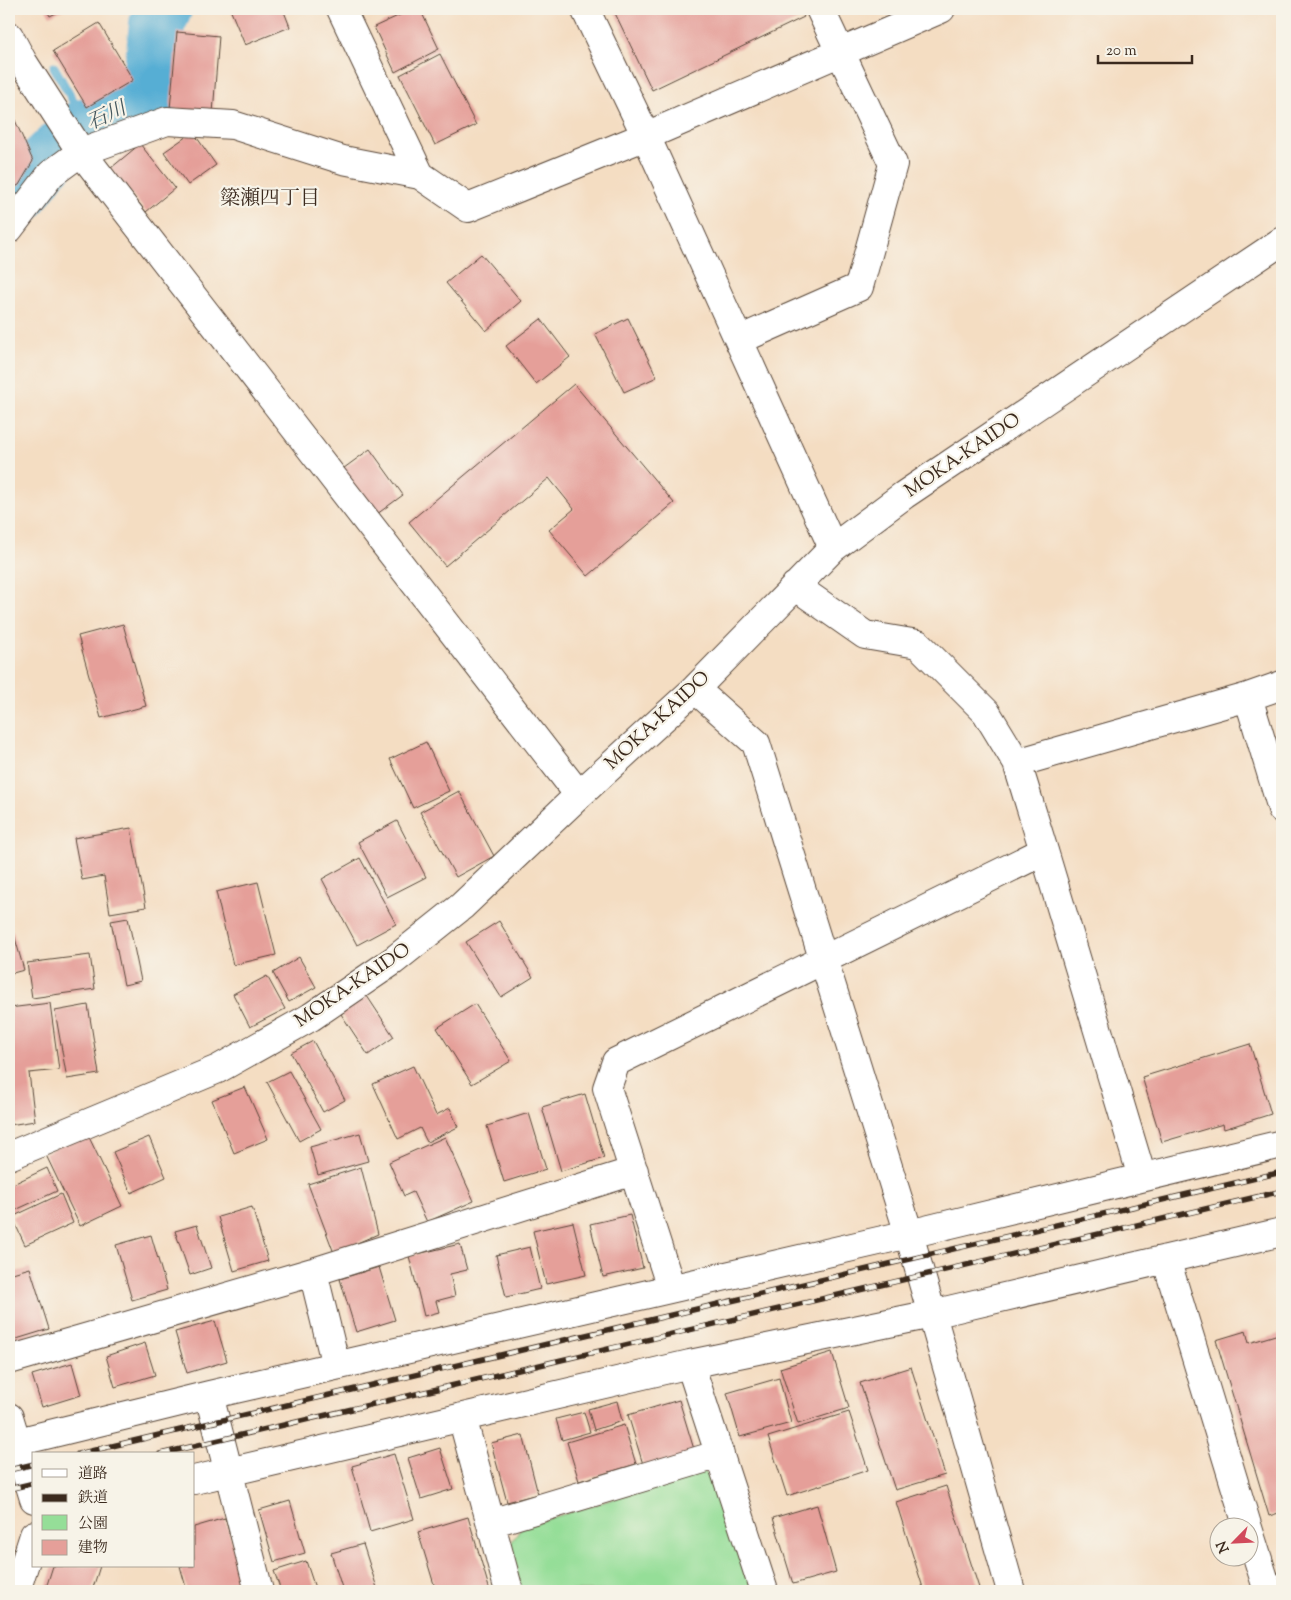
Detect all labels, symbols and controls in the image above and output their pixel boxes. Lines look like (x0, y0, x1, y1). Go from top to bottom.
scale bar (1098, 32, 1192, 64)
text: 20 m (1106, 41, 1137, 62)
water label: 石川 (83, 95, 133, 139)
district label: 簗瀬四丁目 (220, 185, 320, 214)
street label: MOKA-KAIDO (900, 407, 1026, 505)
street label: MOKA-KAIDO (600, 665, 716, 777)
street label: MOKA-KAIDO (290, 937, 416, 1035)
legend (32, 1452, 195, 1568)
text: 道路 (78, 1464, 108, 1485)
text: 鉄道 (78, 1488, 108, 1509)
text: 公園 (78, 1514, 108, 1535)
north arrow (1208, 1518, 1258, 1568)
text: N (1213, 1537, 1235, 1556)
text: 建物 (78, 1538, 108, 1559)

